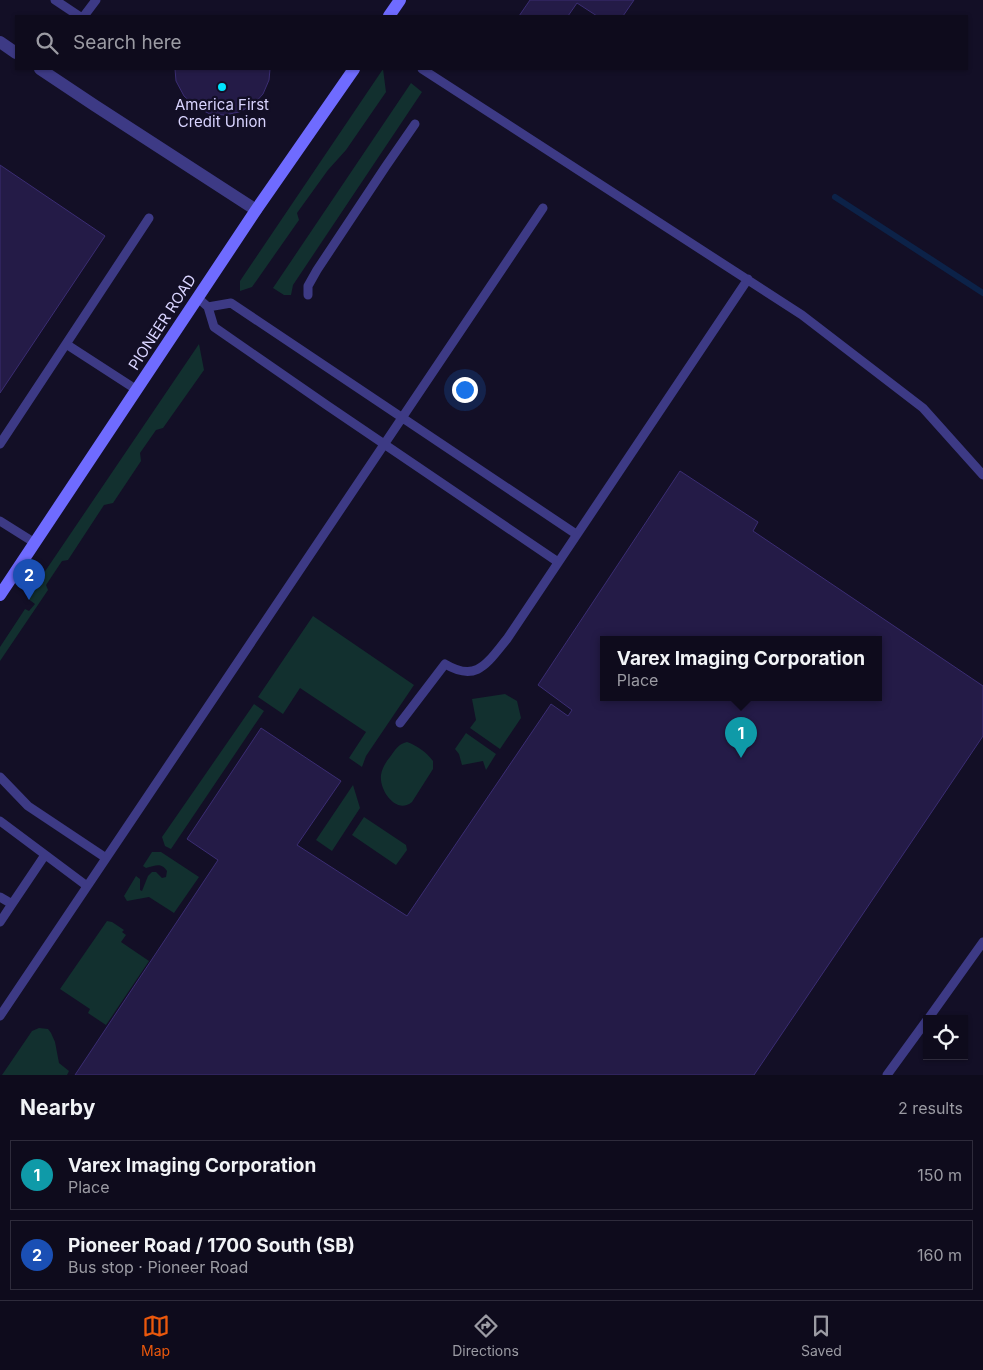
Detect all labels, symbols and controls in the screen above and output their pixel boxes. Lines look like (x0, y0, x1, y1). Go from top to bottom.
search box (15, 15, 968, 70)
icon: search (33, 29, 61, 57)
text: Search here (73, 31, 182, 54)
marker: America First Credit Union (216, 81, 228, 93)
place label: America First Credit Union (175, 95, 269, 131)
street label: PIONEER ROAD (124, 271, 200, 373)
your location (452, 377, 478, 403)
pin: 2 (13, 559, 45, 600)
popup (600, 636, 882, 701)
text: Varex Imaging Corporation (617, 647, 865, 670)
text: Place (617, 670, 658, 690)
pin: 1 (725, 717, 757, 758)
map controls (923, 1015, 968, 1060)
button: locate (923, 1015, 968, 1060)
text: Nearby (20, 1095, 95, 1120)
text: 2 results (898, 1098, 963, 1118)
text: Varex Imaging Corporation (68, 1154, 316, 1177)
text: 1 (34, 1165, 40, 1185)
text: 150 m (917, 1165, 962, 1185)
text: Place (68, 1177, 110, 1197)
text: Pioneer Road / 1700 South (SB) (68, 1234, 355, 1257)
text: 2 (32, 1245, 42, 1265)
text: 160 m (917, 1245, 962, 1265)
text: Bus stop · Pioneer Road (68, 1257, 248, 1277)
tab: Map (141, 1312, 170, 1359)
tab: Directions (452, 1312, 519, 1359)
tab: Saved (801, 1312, 842, 1359)

